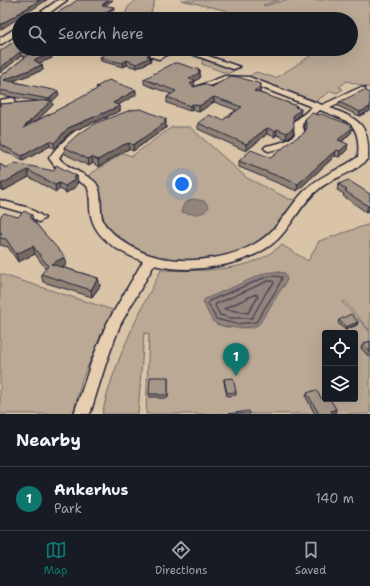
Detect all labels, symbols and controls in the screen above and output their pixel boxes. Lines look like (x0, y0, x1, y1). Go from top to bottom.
search box (12, 12, 358, 56)
icon: search (26, 23, 48, 45)
text: Search here (58, 24, 144, 44)
your location (172, 174, 192, 194)
map controls (322, 330, 358, 402)
button: locate (322, 330, 358, 366)
pin: 1 (223, 343, 249, 376)
button: layers (322, 366, 358, 402)
text: Nearby (16, 429, 81, 451)
text: Ankerhus (54, 480, 129, 500)
text: 1 (26, 490, 32, 507)
text: 140 m (315, 490, 354, 507)
text: Park (54, 500, 82, 517)
tab: Map (44, 539, 67, 578)
tab: Directions (155, 539, 207, 578)
tab: Saved (295, 539, 326, 578)

